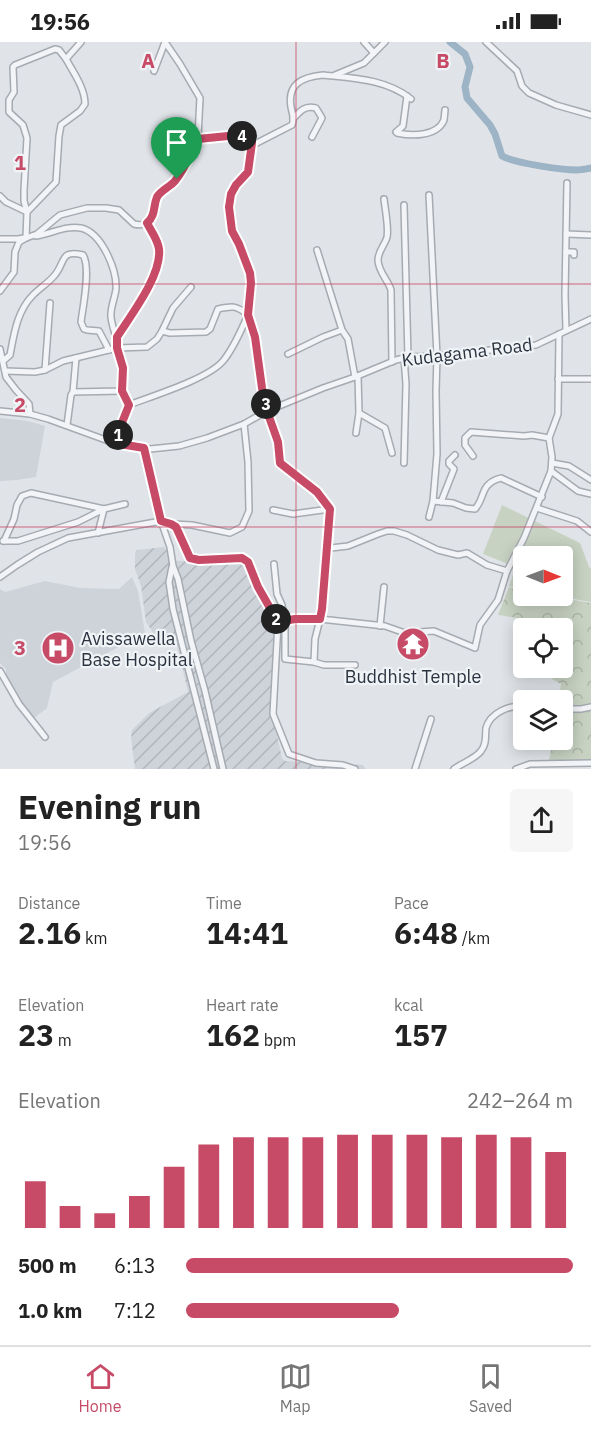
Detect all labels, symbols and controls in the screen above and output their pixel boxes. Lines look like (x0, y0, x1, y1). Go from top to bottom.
text: 19:56 (30, 7, 90, 36)
text: A (141, 47, 155, 74)
text: B (436, 47, 450, 74)
pin (151, 117, 202, 179)
pin: 4 (227, 121, 257, 151)
icon: arrive (160, 126, 193, 159)
text: 4 (237, 126, 247, 146)
text: 1 (14, 149, 26, 176)
street label: Kudagama Road (400, 333, 534, 371)
pin: 3 (251, 389, 281, 419)
text: 2 (14, 391, 26, 418)
text: 3 (261, 394, 271, 414)
pin: 1 (103, 420, 133, 450)
text: 1 (113, 425, 123, 445)
north arrow (513, 546, 573, 606)
map controls (513, 546, 573, 750)
pin: 2 (261, 604, 291, 634)
text: 2 (271, 609, 281, 629)
button: locate (513, 618, 573, 678)
temple icon: Buddhist Temple (395, 626, 431, 662)
place label: Avissawella Base Hospital (81, 627, 193, 671)
hospital icon: Avissawella Base Hospital (40, 630, 76, 666)
text: 3 (14, 634, 26, 661)
place label: Buddhist Temple (345, 665, 481, 688)
button: layers (513, 690, 573, 750)
text: Evening run (18, 785, 202, 828)
button: share (510, 789, 573, 852)
text: 19:56 (18, 829, 72, 856)
text: Distance (18, 893, 80, 913)
text: Time (206, 893, 242, 913)
text: Pace (394, 893, 429, 913)
text: 2.16 (18, 913, 81, 952)
text: 14:41 (206, 913, 288, 952)
text: 6:48 (394, 913, 458, 952)
text: km (81, 928, 108, 948)
text: /km (458, 928, 490, 948)
text: Elevation (18, 995, 84, 1015)
text: Heart rate (206, 995, 279, 1015)
text: kcal (394, 995, 423, 1015)
text: 23 (18, 1015, 54, 1054)
text: 162 (206, 1015, 260, 1054)
text: 157 (394, 1015, 448, 1054)
text: m (54, 1030, 72, 1050)
text: bpm (260, 1030, 296, 1050)
text: Elevation (18, 1087, 101, 1114)
text: 242–264 m (467, 1087, 573, 1114)
text: 500 m (18, 1252, 77, 1279)
text: 6:13 (114, 1252, 156, 1279)
text: 1.0 km (18, 1297, 82, 1324)
text: 7:12 (114, 1297, 156, 1324)
tab: Home (79, 1360, 122, 1416)
tab: Map (279, 1360, 312, 1416)
tab: Saved (469, 1360, 512, 1416)

